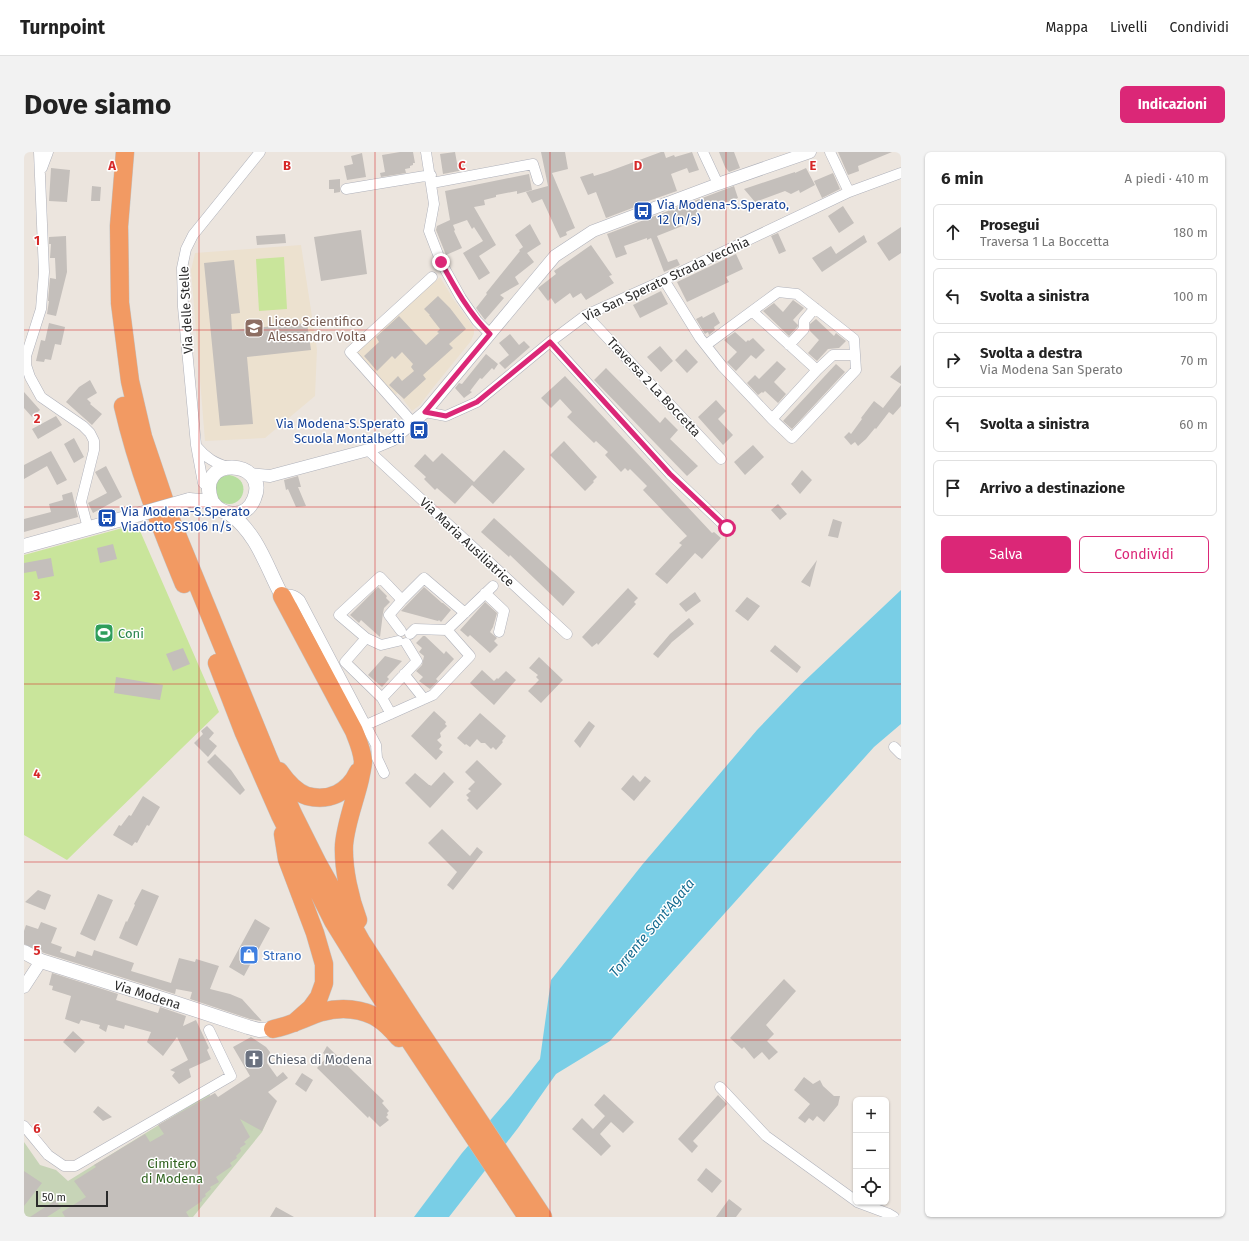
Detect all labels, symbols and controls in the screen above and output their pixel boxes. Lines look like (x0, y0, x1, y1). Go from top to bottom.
text: Turnpoint (20, 16, 105, 39)
text: Mappa (1045, 19, 1088, 36)
text: Livelli (1110, 19, 1148, 36)
text: Condividi (1170, 19, 1229, 36)
button: Indicazioni (1120, 86, 1225, 123)
text: Dove siamo (24, 88, 171, 121)
text: A (107, 158, 116, 173)
text: B (283, 158, 291, 173)
text: C (458, 158, 466, 173)
text: D (634, 158, 643, 173)
text: E (810, 158, 817, 173)
text: 6 min (941, 168, 984, 189)
text: A piedi · 410 m (1125, 171, 1209, 186)
place label: Via Modena-S.Sperato, 12 (n/s) (657, 197, 789, 227)
bus stop icon: Via Modena-S.Sperato, 12 (n/s) (632, 200, 654, 222)
text: Prosegui (980, 216, 1039, 234)
icon: ahead (942, 221, 964, 243)
text: 180 m (1173, 225, 1208, 240)
text: 1 (34, 233, 40, 248)
street label: Via San Sperato Strada Vecchia (580, 234, 752, 324)
text: Traversa 1 La Boccetta (980, 234, 1109, 249)
route end (432, 253, 450, 271)
street label: Via delle Stelle (176, 266, 196, 354)
icon: left (942, 285, 964, 307)
text: Svolta a sinistra (980, 287, 1090, 305)
text: 100 m (1173, 289, 1208, 304)
place label: Liceo Scientifico Alessandro Volta (268, 314, 366, 344)
school or university icon: Liceo Scientifico Alessandro Volta (243, 317, 265, 339)
street label: Traversa 2 La Boccetta (604, 334, 704, 440)
text: Svolta a destra (980, 344, 1082, 362)
icon: right (942, 349, 964, 371)
text: 70 m (1181, 353, 1208, 368)
text: Via Modena San Sperato (980, 362, 1123, 377)
text: 2 (34, 411, 41, 426)
icon: left (942, 413, 964, 435)
text: Svolta a sinistra (980, 415, 1090, 433)
place label: Via Modena-S.Sperato Scuola Montalbetti (276, 416, 405, 446)
text: 60 m (1179, 417, 1208, 432)
bus stop icon: Via Modena-S.Sperato Scuola Montalbetti (408, 419, 430, 441)
icon: arrive (942, 477, 964, 499)
text: Arrivo a destinazione (980, 479, 1125, 497)
street label: Via Maria Ausiliatrice (417, 494, 517, 590)
place label: Via Modena-S.Sperato Viadotto SS106 n/s (121, 504, 250, 534)
bus stop icon: Via Modena-S.Sperato Viadotto SS106 n/s (96, 507, 118, 529)
route start (718, 519, 736, 537)
button: Salva (941, 536, 1071, 573)
button: Condividi (1079, 536, 1209, 573)
text: 3 (33, 588, 41, 603)
sports icon: Coni (93, 622, 115, 644)
place label: Coni (118, 626, 144, 641)
text: 4 (33, 766, 41, 781)
water label: Torrente Sant'Agata (606, 875, 698, 981)
text: 5 (34, 943, 41, 958)
shop icon: Strano (238, 944, 260, 966)
place label: Strano (263, 948, 302, 963)
street label: Via Modena (113, 977, 183, 1012)
church icon: Chiesa di Modena (243, 1048, 265, 1070)
place label: Chiesa di Modena (268, 1052, 372, 1067)
map controls (853, 1097, 889, 1205)
button: + (853, 1097, 889, 1133)
text: 6 (33, 1121, 41, 1136)
button: − (853, 1133, 889, 1169)
park label: Cimitero di Modena (141, 1156, 203, 1186)
button: locate (853, 1169, 889, 1205)
scale bar (36, 1189, 108, 1208)
text: 50 m (42, 1191, 66, 1204)

